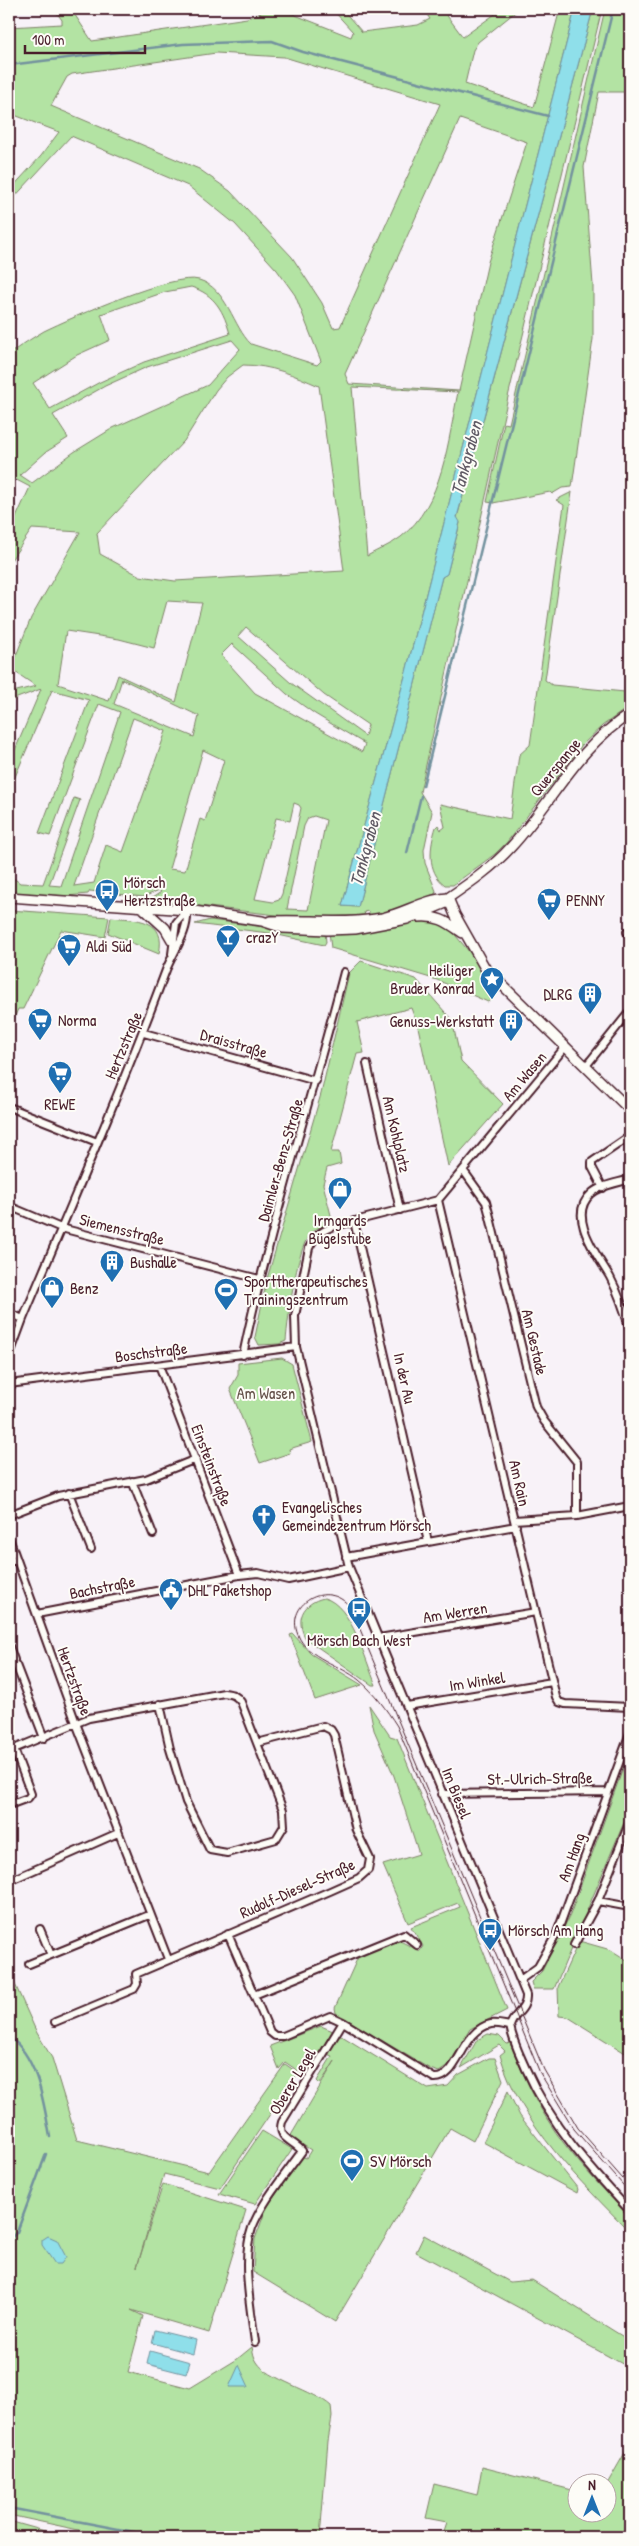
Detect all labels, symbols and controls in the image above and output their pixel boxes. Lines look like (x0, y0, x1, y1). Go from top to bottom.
scale bar (25, 22, 145, 54)
text: 100 m (32, 29, 65, 50)
water label: Tankgraben (444, 416, 488, 498)
street label: Querspange (525, 733, 586, 801)
water label: Tankgraben (343, 807, 387, 889)
place label: Mörsch Hertzstraße (124, 871, 196, 911)
bus stop icon: Mörsch Hertzstraße (94, 878, 120, 912)
supermarket icon: PENNY (536, 887, 562, 921)
place label: PENNY (566, 889, 605, 911)
bar icon: crazY (215, 924, 241, 958)
place label: crazY (246, 926, 279, 948)
supermarket icon: Aldi Süd (56, 933, 82, 967)
place label: Aldi Süd (86, 935, 132, 957)
place label: Heiliger Bruder Konrad (390, 959, 474, 999)
place icon: Heiliger Bruder Konrad (479, 966, 505, 1000)
building icon: DLRG (577, 981, 603, 1015)
place label: DLRG (544, 983, 572, 1005)
supermarket icon: Norma (27, 1007, 53, 1041)
street label: Hertzstraße (99, 1007, 147, 1082)
building icon: Genuss-Werkstatt (498, 1008, 524, 1042)
place label: Norma (58, 1009, 96, 1031)
place label: Genuss-Werkstatt (390, 1010, 494, 1032)
street label: Draisstraße (198, 1023, 271, 1063)
street label: Am Wasen (497, 1047, 551, 1105)
supermarket icon: REWE (47, 1060, 73, 1094)
place label: REWE (44, 1093, 76, 1115)
street label: Am Kohlplatz (378, 1094, 417, 1175)
street label: Daimler-Benz-Straße (252, 1095, 308, 1224)
shop icon: Irmgards BügeIstube (327, 1176, 353, 1210)
street label: Siemensstraße (77, 1208, 167, 1250)
place label: Irmgards BügeIstube (309, 1209, 372, 1249)
building icon: Bushalle (99, 1249, 125, 1283)
place label: Bushalle (130, 1251, 178, 1273)
place label: Sporttherapeutisches Trainingszentrum (244, 1270, 368, 1310)
shop icon: Benz (39, 1275, 65, 1309)
place label: Benz (70, 1277, 99, 1299)
sports icon: Sporttherapeutisches Trainingszentrum (213, 1277, 239, 1311)
street label: Am Gestade (517, 1307, 553, 1378)
street label: Boschstraße (114, 1337, 189, 1367)
street label: In der Au (389, 1351, 422, 1406)
park label: Am Wasen (237, 1382, 295, 1404)
street label: Einsteinstraße (186, 1421, 238, 1510)
street label: Am Rain (504, 1458, 536, 1508)
place label: Evangelisches Gemeindezentrum Mörsch (282, 1496, 431, 1536)
church icon: Evangelisches Gemeindezentrum Mörsch (251, 1503, 277, 1537)
street label: Bachstraße (67, 1570, 137, 1604)
public building icon: DHL Paketshop (158, 1577, 184, 1611)
place label: DHL Paketshop (188, 1579, 272, 1601)
bus stop icon: Mörsch Bach West (346, 1596, 372, 1630)
street label: Am Werren (421, 1596, 489, 1628)
place label: Mörsch Bach West (307, 1629, 411, 1651)
street label: Hertzstraße (52, 1644, 98, 1719)
street label: Im Winkel (447, 1666, 507, 1696)
street label: Im Biesel (437, 1764, 477, 1822)
street label: St.-Ulrich-Straße (487, 1766, 593, 1790)
street label: Am Hang (552, 1830, 590, 1884)
street label: Rudolf-Diesel-Straße (236, 1853, 359, 1923)
bus stop icon: Mörsch Am Hang (477, 1917, 503, 1951)
place label: Mörsch Am Hang (508, 1919, 603, 1941)
street label: Oberer Legel (263, 2043, 321, 2119)
sports icon: SV Mörsch (339, 2148, 365, 2182)
place label: SV Mörsch (370, 2150, 432, 2172)
north arrow (566, 2474, 616, 2524)
text: N (588, 2475, 596, 2494)

